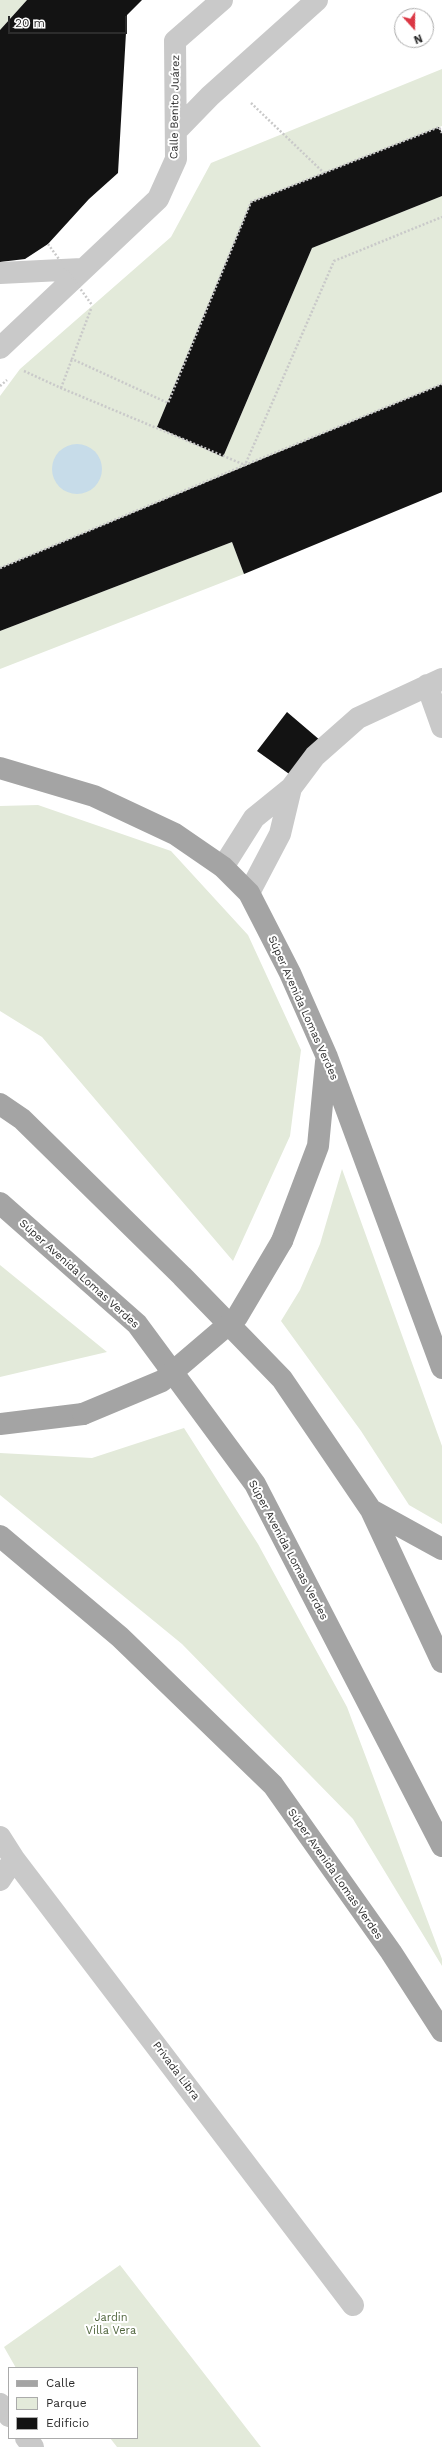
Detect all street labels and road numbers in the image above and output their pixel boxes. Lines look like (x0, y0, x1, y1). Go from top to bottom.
street label: Calle Benito Juárez (167, 55, 183, 159)
street label: Súper Avenida Lomas Verdes (265, 934, 341, 1082)
street label: Súper Avenida Lomas Verdes (16, 1217, 142, 1331)
street label: Súper Avenida Lomas Verdes (245, 1478, 331, 1622)
street label: Súper Avenida Lomas Verdes (285, 1806, 385, 1942)
street label: Privada Libra (150, 2039, 202, 2103)

